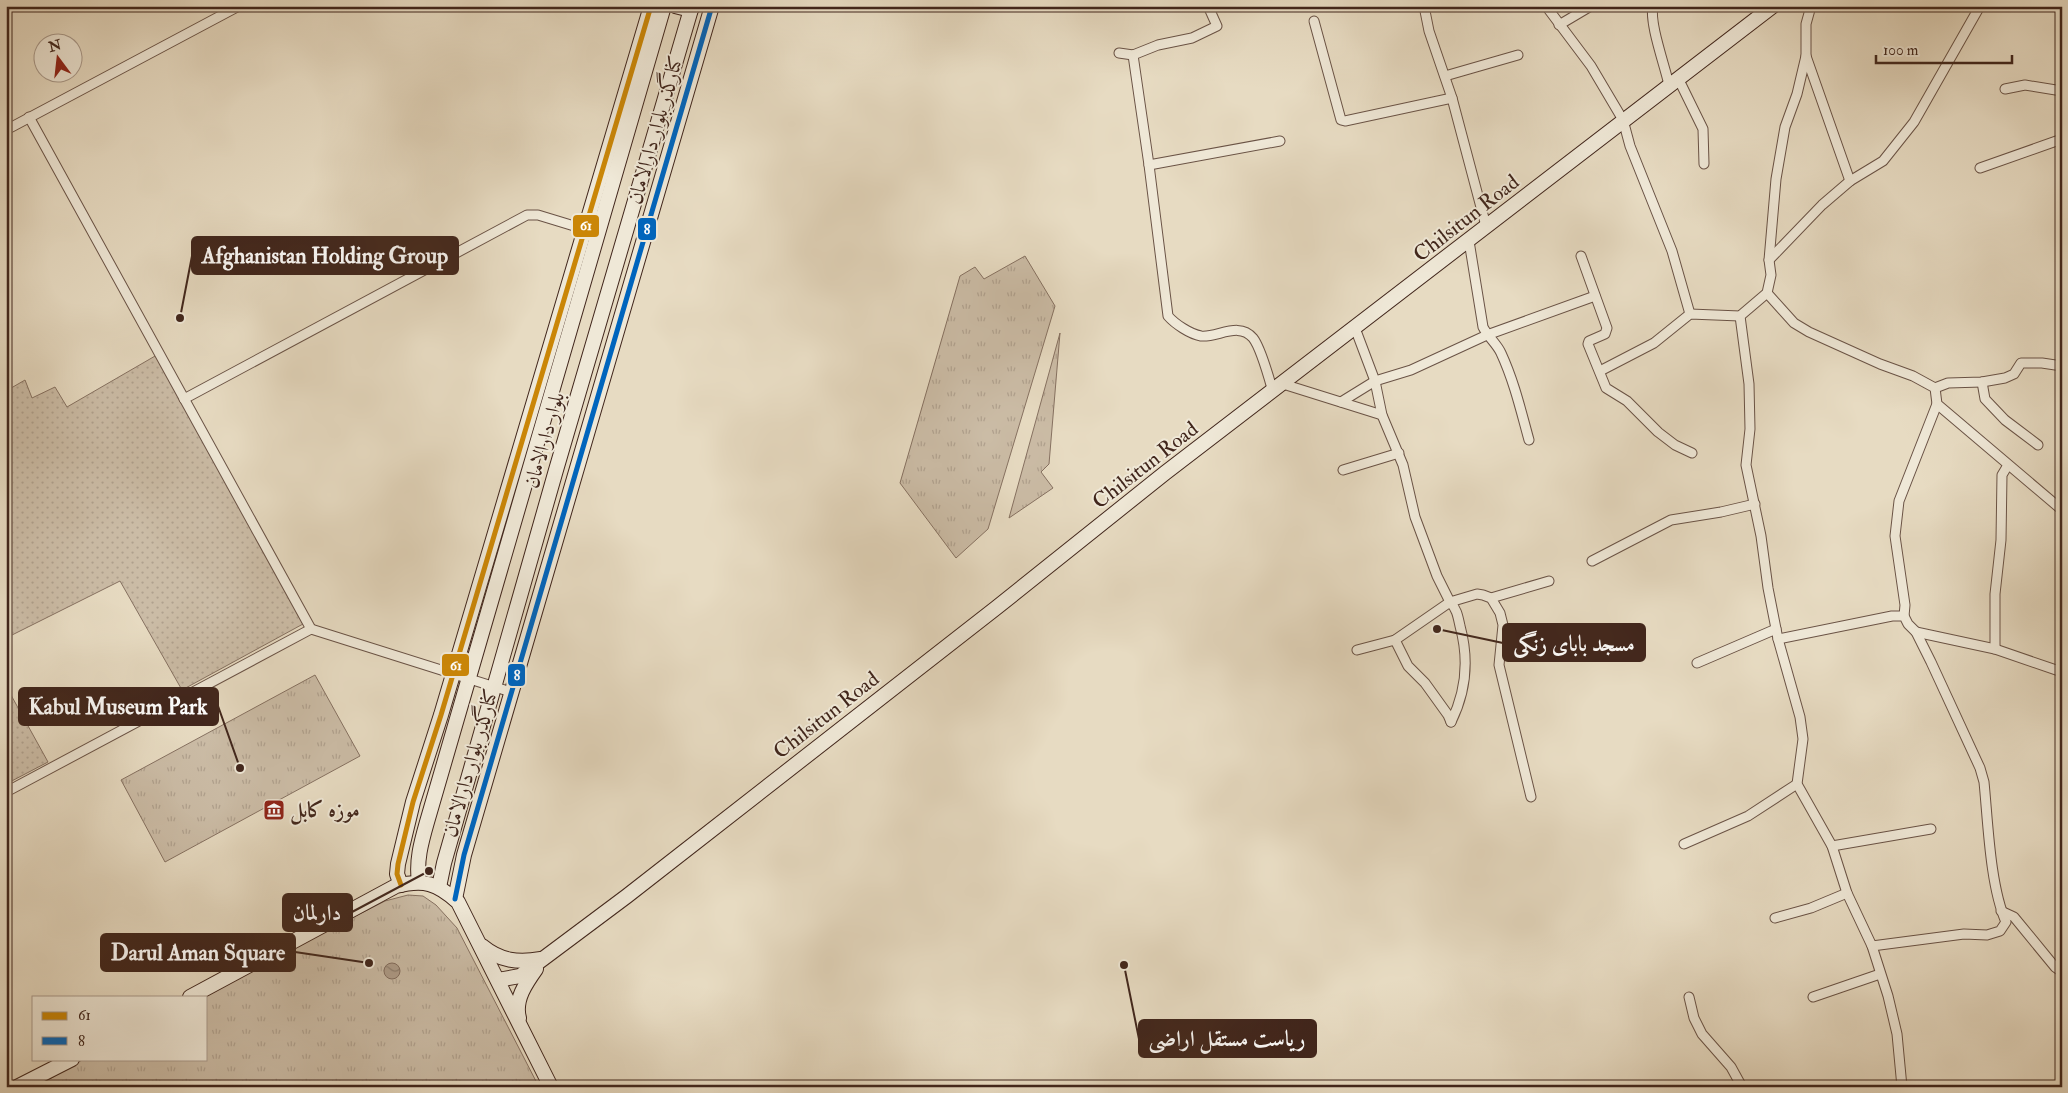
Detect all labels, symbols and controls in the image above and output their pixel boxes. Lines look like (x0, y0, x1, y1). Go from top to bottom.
north arrow (32, 32, 82, 82)
scale bar (1876, 32, 2012, 64)
text: N (46, 36, 63, 56)
text: 100 m (1883, 41, 1919, 60)
street label: کنارگذر بلوار دارالامان (619, 52, 690, 207)
street label: Chilsitun Road (1408, 168, 1525, 268)
line badge: 61 (572, 214, 600, 238)
text: 61 (580, 217, 592, 234)
line badge: 8 (637, 217, 657, 241)
text: 8 (644, 221, 651, 238)
callout: Afghanistan Holding Group (192, 237, 458, 274)
text: Afghanistan Holding Group (201, 242, 448, 271)
street label: بلوار دارالامان (518, 389, 571, 491)
street label: Chilsitun Road (1087, 415, 1204, 515)
callout: مسجد بابای زنگی (1503, 624, 1645, 661)
text: مسجد بابای زنگی (1513, 630, 1635, 658)
line badge: 61 (441, 653, 470, 677)
text: 61 (450, 657, 462, 674)
line badge: 8 (507, 663, 526, 687)
street label: Chilsitun Road (768, 665, 885, 765)
text: 8 (514, 667, 521, 684)
street label: کنارگذر بلوار دارالامان (434, 685, 505, 840)
callout: Kabul Museum Park (19, 688, 218, 725)
text: Kabul Museum Park (29, 693, 208, 721)
place label: موزه کابل (290, 797, 360, 825)
museum icon: موزه کابل (262, 798, 286, 822)
callout: دارلمان (283, 894, 352, 931)
text: دارلمان (293, 899, 341, 927)
callout: Darul Aman Square (101, 934, 295, 971)
text: Darul Aman Square (111, 939, 286, 968)
legend (32, 996, 208, 1060)
text: 61 (78, 1006, 91, 1025)
callout: ریاست مستقل اراضی (1139, 1020, 1316, 1057)
text: ریاست مستقل اراضی (1149, 1025, 1306, 1054)
text: 8 (78, 1032, 85, 1051)

